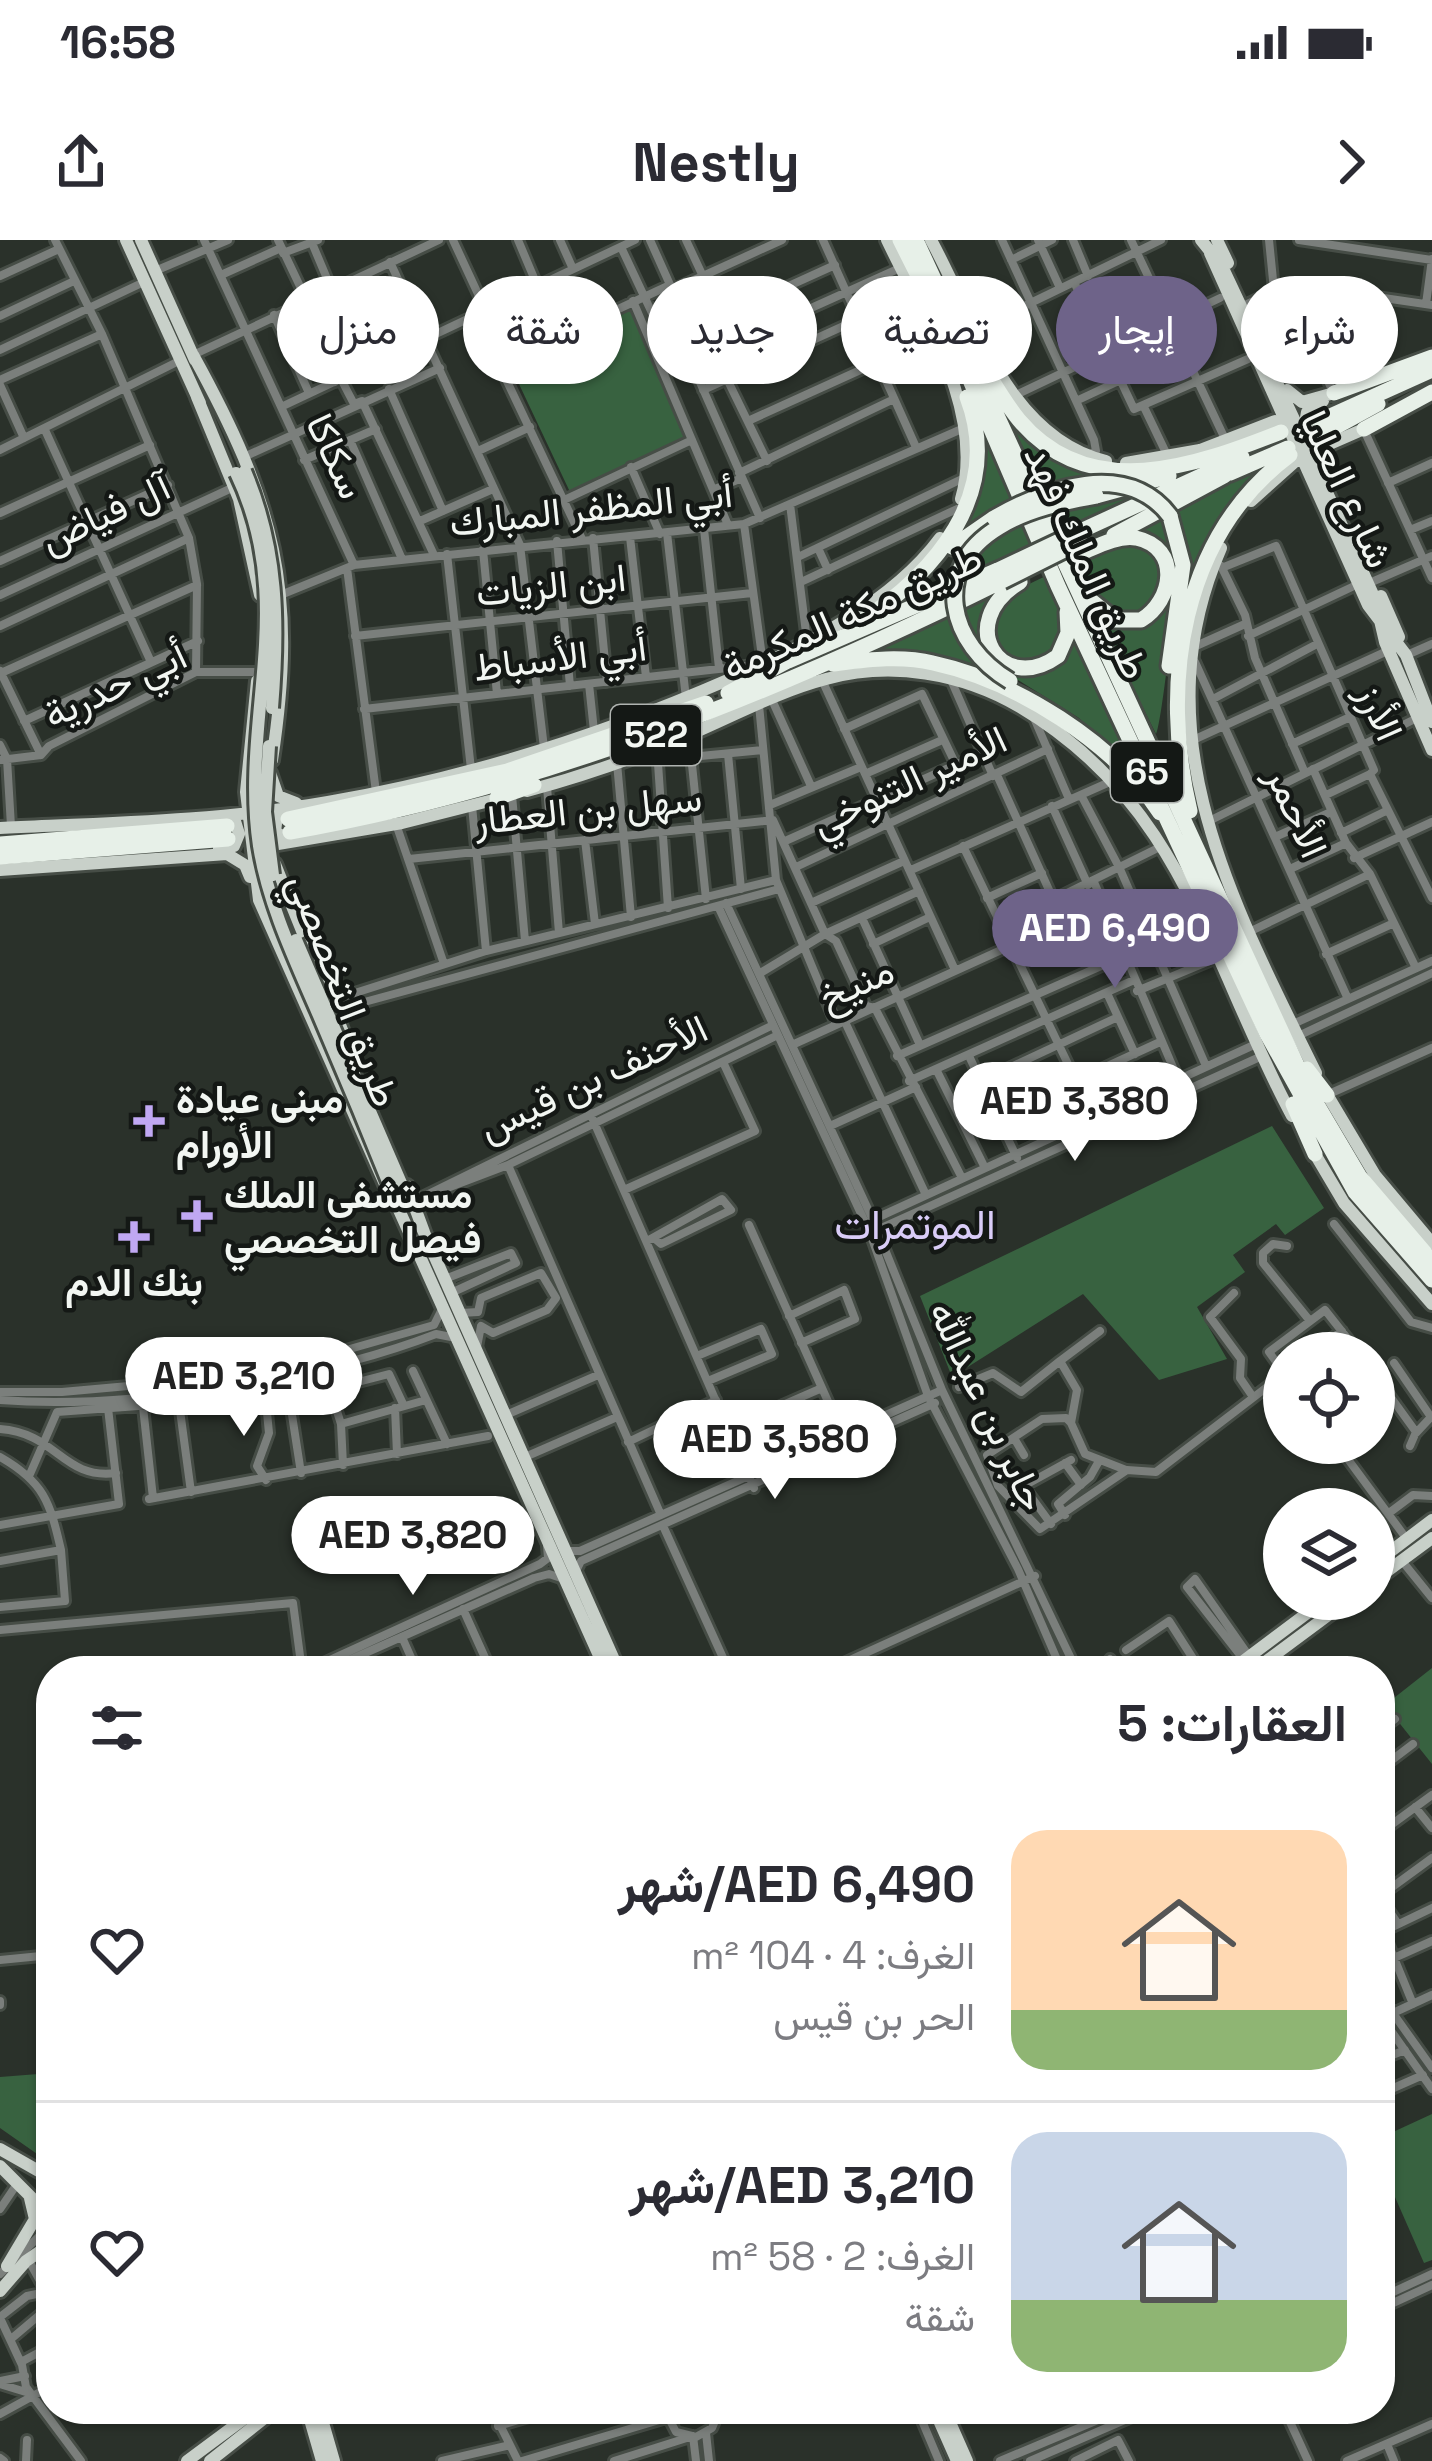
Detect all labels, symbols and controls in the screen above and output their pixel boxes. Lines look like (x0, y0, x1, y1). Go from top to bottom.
text: 16:58 (60, 14, 176, 71)
text: Nestly (632, 128, 800, 197)
icon: share (48, 129, 114, 195)
icon: forward (1318, 129, 1384, 195)
chip: منزل (277, 276, 439, 384)
chip: شقة (463, 276, 623, 384)
chip: جديد (647, 276, 817, 384)
chip: تصفية (841, 276, 1032, 384)
chip: إيجار (1056, 276, 1217, 384)
chip: شراء (1241, 276, 1398, 384)
street label: شارع العليا (1288, 403, 1405, 576)
street label: سكاكا (295, 406, 377, 506)
street label: طريق الملك فهد (1014, 437, 1160, 687)
street label: آل فياض (32, 461, 180, 564)
street label: أبي المظفر المبارك (447, 469, 736, 554)
street label: طريق مكة المكرمة (714, 533, 990, 691)
street label: ابن الزيات (474, 553, 628, 617)
street label: أبي الأسباط (471, 622, 650, 699)
street label: أبي حدرية (36, 631, 197, 746)
street label: الأرز (1346, 675, 1414, 748)
road number: 522 (611, 705, 701, 765)
street label: الأمير التنوخي (804, 714, 1017, 854)
road number: 65 (1111, 742, 1183, 802)
street label: الأحمر (1255, 758, 1339, 865)
street label: سهل بن العطار (471, 773, 704, 845)
street label: طريق التخصصي (271, 866, 411, 1116)
pin: AED 6,490 (978, 889, 1252, 991)
text: AED 6,490 (1019, 903, 1211, 952)
street label: منيخ (811, 945, 902, 1024)
street label: الأحنف بن قيس (471, 1004, 715, 1152)
pin: AED 3,380 (938, 1062, 1212, 1164)
place label: مبنى عيادة الأورام (176, 1075, 343, 1170)
text: AED 3,380 (980, 1076, 1170, 1125)
marker: مبنى عيادة الأورام (133, 1105, 165, 1137)
place label: مستشفى الملك فيصل التخصصي (224, 1170, 482, 1272)
district label: الموتمرات (834, 1198, 996, 1251)
marker: مستشفى الملك فيصل التخصصي (181, 1200, 213, 1232)
marker: بنك الدم (118, 1221, 150, 1253)
place label: بنك الدم (65, 1258, 203, 1308)
street label: جابر بن عبدالله (918, 1293, 1058, 1519)
map controls (1263, 1332, 1395, 1620)
button: locate (1263, 1332, 1395, 1464)
pin: AED 3,210 (107, 1337, 381, 1439)
text: AED 3,210 (152, 1351, 336, 1400)
pin: AED 3,580 (638, 1400, 912, 1502)
text: AED 3,580 (680, 1414, 870, 1463)
button: layers (1263, 1488, 1395, 1620)
pin: AED 3,820 (276, 1496, 550, 1598)
text: AED 3,820 (318, 1510, 508, 1559)
text: العقارات: 5 (1117, 1691, 1347, 1756)
icon: filters (84, 1695, 150, 1761)
text: AED 6,490/شهر (618, 1852, 975, 1917)
icon: home (1107, 1878, 1251, 2022)
icon: heart (84, 1917, 150, 1983)
text: الغرف: 4 · 104 m² (691, 1931, 975, 1980)
text: الحر بن قيس (773, 1992, 975, 2041)
text: AED 3,210/شهر (629, 2153, 975, 2218)
icon: home (1107, 2180, 1251, 2324)
icon: heart (84, 2219, 150, 2285)
text: الغرف: 2 · 58 m² (710, 2232, 975, 2281)
text: شقة (905, 2293, 975, 2342)

